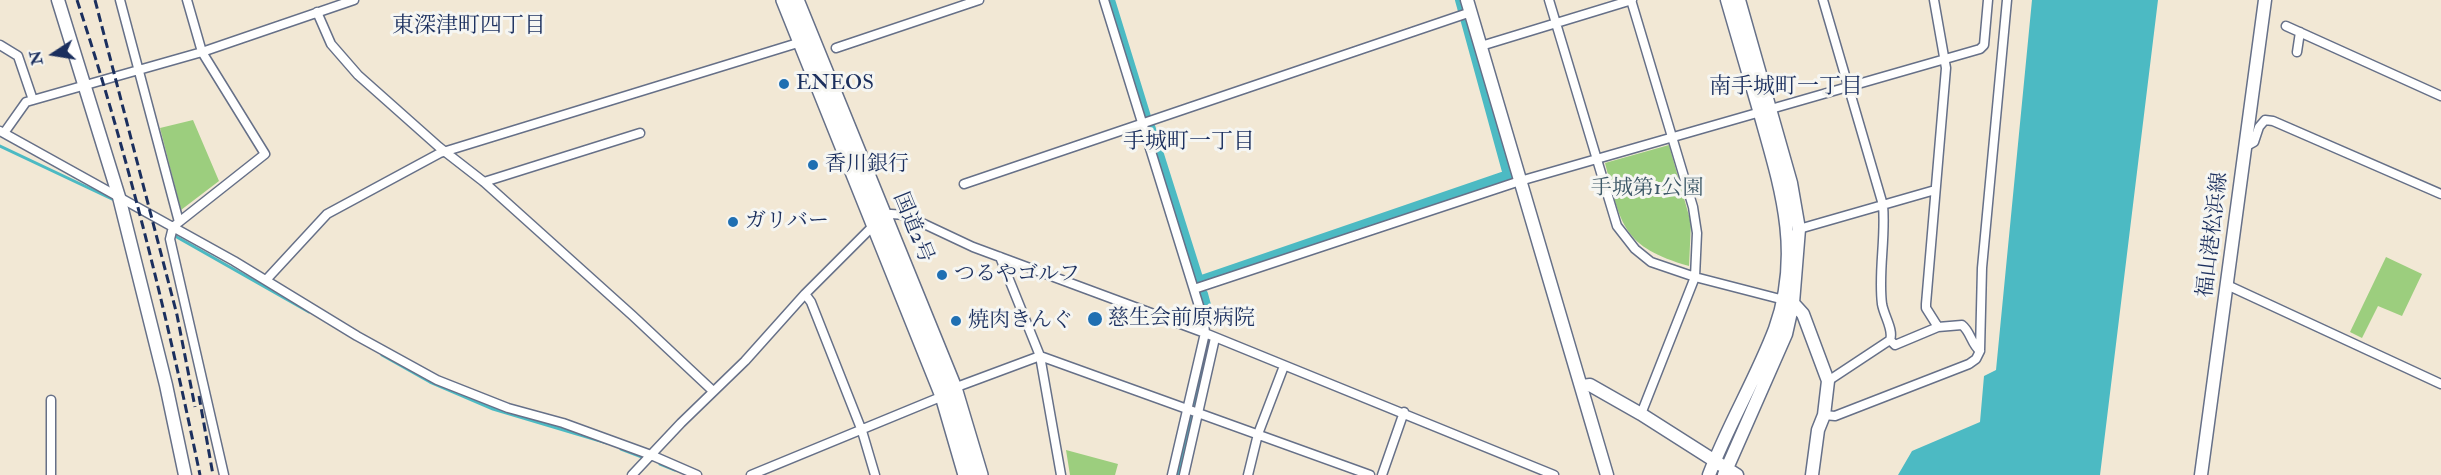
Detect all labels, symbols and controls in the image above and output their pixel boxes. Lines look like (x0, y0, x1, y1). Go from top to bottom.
district label: 東深津町四丁目 (392, 14, 546, 40)
north arrow (24, 24, 84, 84)
text: N (25, 49, 48, 67)
place label: ENEOS (796, 71, 874, 97)
district label: 南手城町一丁目 (1709, 75, 1863, 101)
marker: ENEOS (777, 77, 791, 91)
district label: 手城町一丁目 (1123, 130, 1255, 156)
place label: 香川銀行 (825, 152, 909, 178)
marker: 香川銀行 (806, 158, 820, 172)
street label: 福山港松浜線 (2194, 171, 2234, 299)
park label: 手城第1公園 (1591, 176, 1703, 202)
street label: 国道2号 (887, 189, 937, 267)
place label: ガリバー (745, 209, 829, 235)
marker: ガリバー (726, 215, 740, 229)
place label: つるやゴルフ (954, 262, 1080, 288)
marker: つるやゴルフ (935, 268, 949, 282)
place label: 慈生会前原病院 (1108, 306, 1255, 332)
place label: 焼肉きんぐ (968, 308, 1073, 334)
marker: 慈生会前原病院 (1086, 310, 1104, 328)
marker: 焼肉きんぐ (949, 314, 963, 328)

